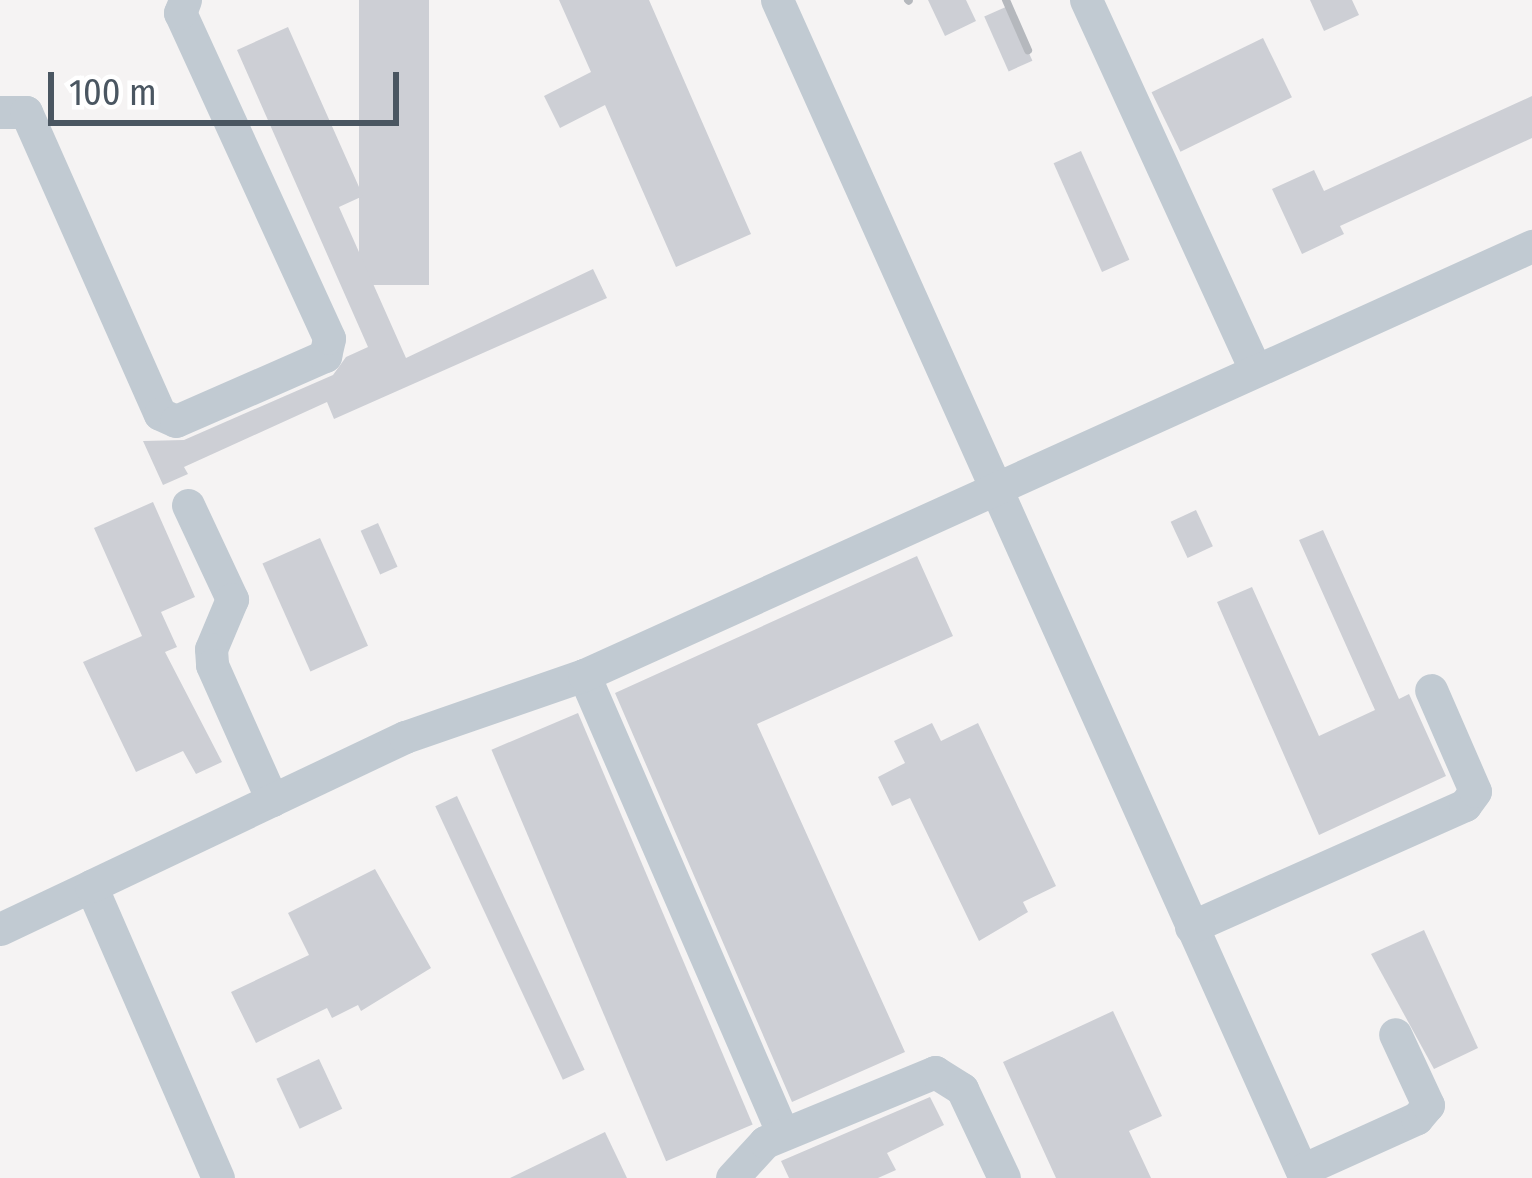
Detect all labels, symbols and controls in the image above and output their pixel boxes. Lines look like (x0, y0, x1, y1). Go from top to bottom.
scale bar (54, 48, 405, 122)
text: 100 m (69, 71, 157, 115)

